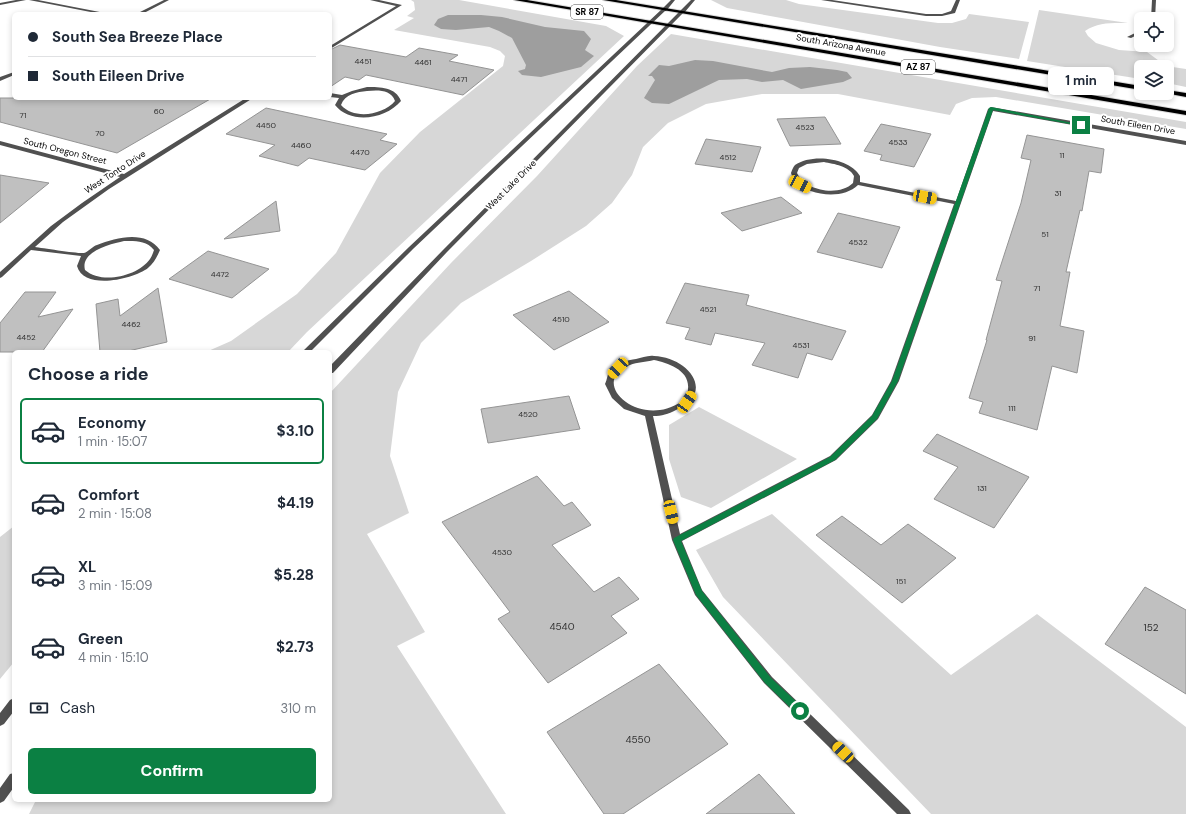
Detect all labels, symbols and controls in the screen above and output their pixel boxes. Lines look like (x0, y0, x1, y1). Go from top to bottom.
road number: SR 87 (571, 5, 603, 19)
map controls (1134, 12, 1174, 100)
button: locate (1134, 12, 1174, 52)
text: South Sea Breeze Place (52, 27, 223, 47)
street label: South Arizona Avenue (795, 31, 887, 59)
house number: 4451 (354, 56, 372, 66)
house number: 4461 (414, 57, 432, 67)
road number: AZ 87 (901, 60, 935, 74)
button: layers (1134, 60, 1174, 100)
text: South Eileen Drive (52, 66, 184, 86)
callout: 1 min (1048, 67, 1114, 95)
text: 1 min (1065, 72, 1097, 89)
house number: 4471 (451, 74, 467, 84)
house number: 60 (154, 106, 165, 116)
house number: 71 (20, 110, 26, 120)
street label: South Eileen Drive (1100, 113, 1176, 137)
route end (1072, 116, 1090, 134)
house number: 4450 (256, 120, 277, 130)
house number: 4523 (796, 122, 815, 132)
house number: 70 (95, 128, 105, 138)
street label: South Oregon Street (22, 135, 108, 167)
house number: 4533 (888, 137, 908, 147)
house number: 4460 (291, 140, 312, 150)
house number: 4470 (350, 147, 370, 157)
street label: West Tonto Drive (82, 148, 148, 196)
house number: 11 (1060, 150, 1065, 160)
house number: 4512 (720, 152, 737, 162)
street label: West Lake Drive (483, 157, 539, 213)
car (787, 173, 813, 195)
house number: 31 (1054, 188, 1062, 198)
car (912, 189, 938, 205)
house number: 51 (1041, 229, 1049, 239)
house number: 4532 (848, 237, 868, 247)
house number: 4472 (211, 269, 230, 279)
house number: 71 (1034, 283, 1040, 293)
house number: 4521 (700, 304, 716, 314)
house number: 4510 (552, 314, 570, 324)
house number: 4462 (121, 319, 141, 329)
house number: 4452 (16, 332, 36, 342)
house number: 91 (1028, 333, 1036, 343)
house number: 4531 (793, 340, 809, 350)
car (605, 355, 631, 381)
text: Choose a ride (28, 362, 149, 386)
car (675, 389, 699, 415)
house number: 111 (1008, 403, 1016, 413)
house number: 4520 (518, 409, 538, 419)
icon: car (30, 413, 66, 449)
text: Economy (78, 413, 146, 433)
text: $3.10 (277, 421, 314, 441)
text: 1 min · 15:07 (78, 433, 147, 450)
house number: 131 (977, 483, 987, 493)
icon: car (30, 485, 66, 521)
text: Comfort (78, 485, 139, 505)
text: $4.19 (277, 493, 314, 513)
car (662, 499, 680, 525)
text: 2 min · 15:08 (78, 505, 152, 522)
house number: 4530 (492, 547, 512, 557)
icon: car (30, 557, 66, 593)
text: XL (78, 557, 96, 577)
text: $5.28 (274, 565, 314, 585)
house number: 151 (896, 576, 906, 586)
text: 3 min · 15:09 (78, 577, 152, 594)
house number: 4540 (549, 620, 575, 633)
house number: 152 (1144, 621, 1159, 634)
icon: car (30, 629, 66, 665)
text: Green (78, 629, 123, 649)
text: $2.73 (276, 637, 314, 657)
text: 4 min · 15:10 (78, 649, 149, 666)
icon: cash (28, 697, 50, 719)
text: Cash (60, 698, 95, 718)
text: 310 m (281, 700, 316, 717)
route start (791, 702, 809, 720)
house number: 4550 (625, 733, 651, 746)
car (830, 739, 856, 765)
button: Confirm (28, 748, 316, 794)

